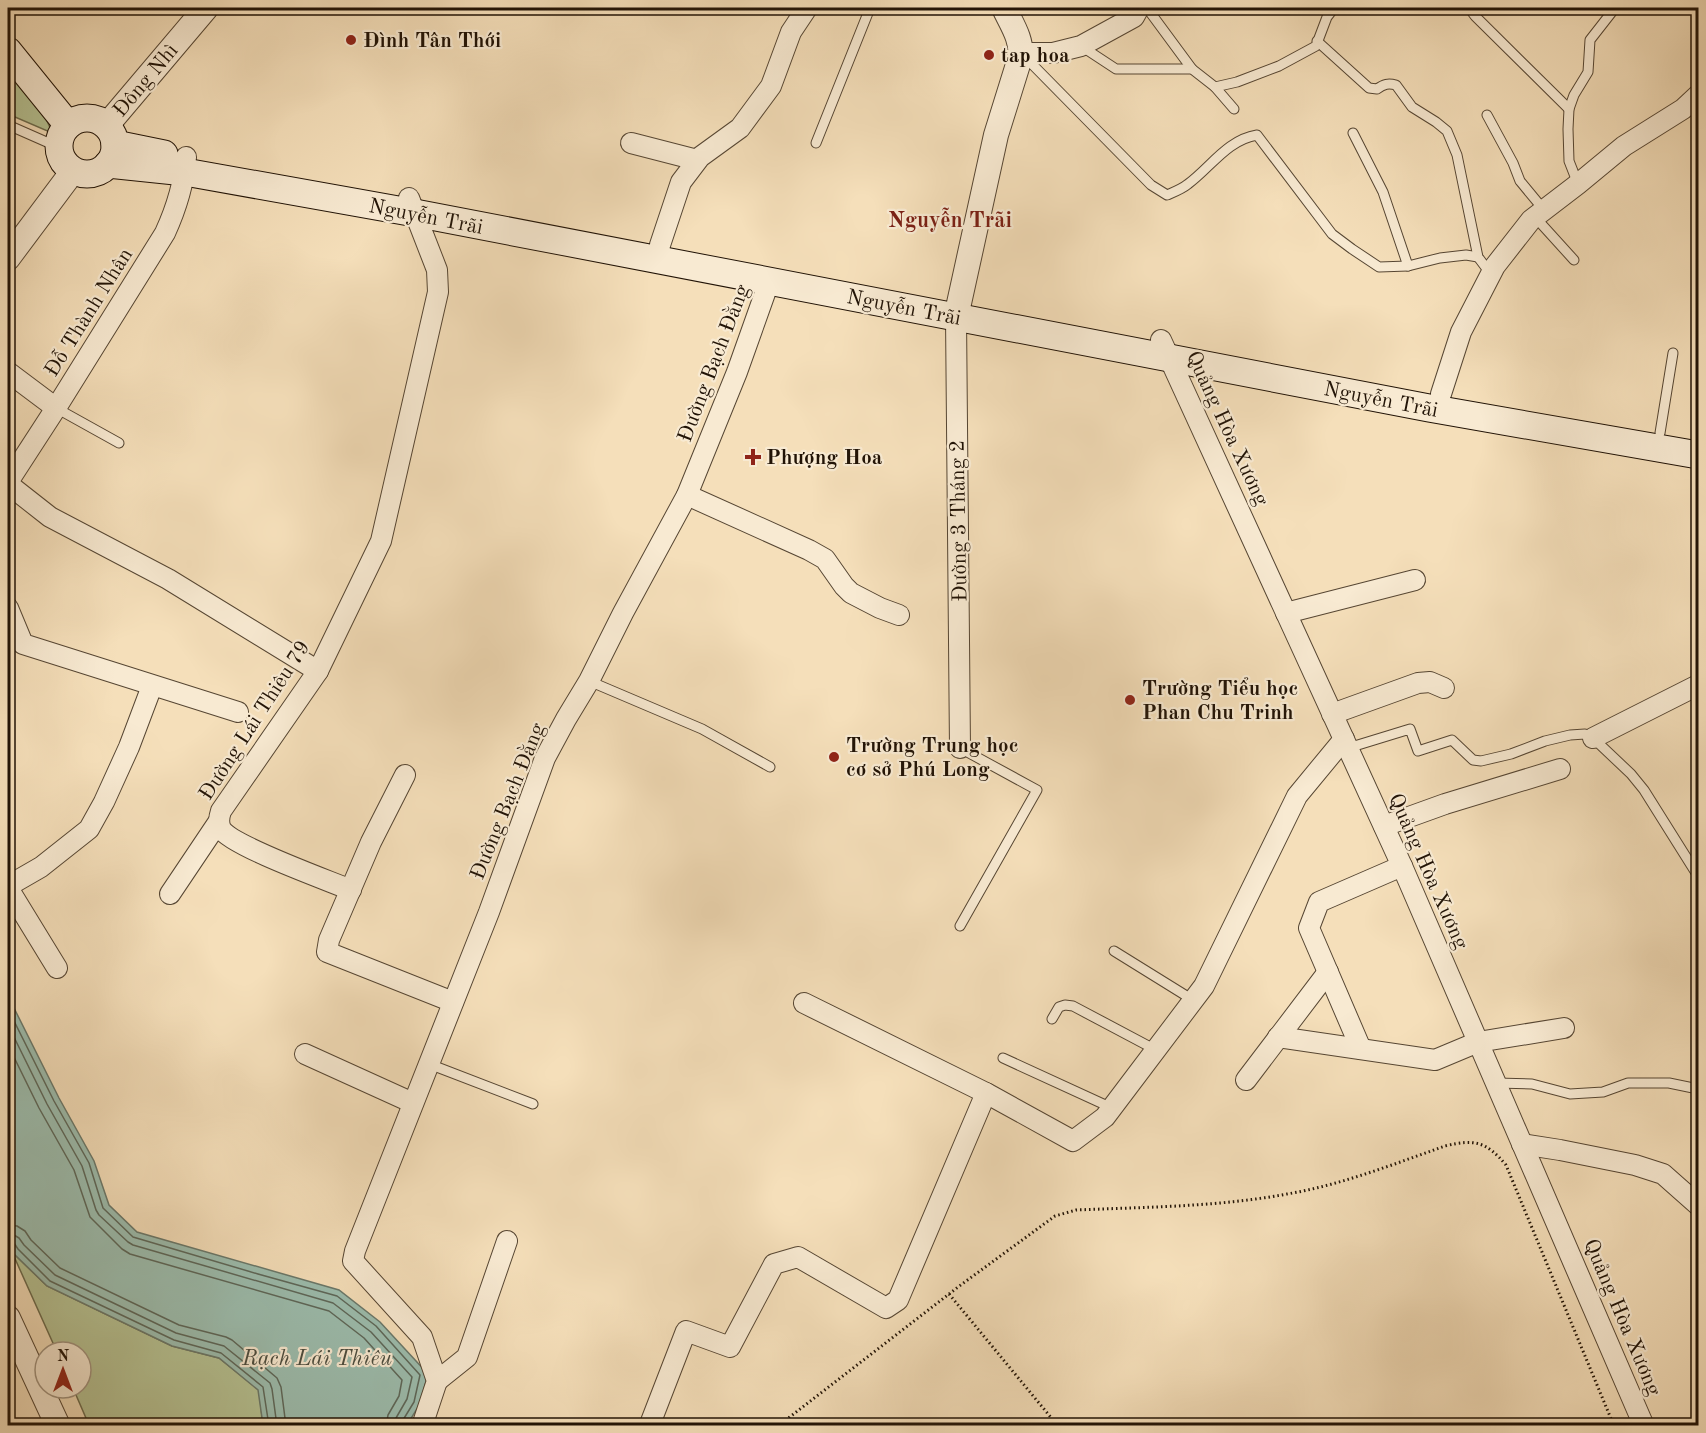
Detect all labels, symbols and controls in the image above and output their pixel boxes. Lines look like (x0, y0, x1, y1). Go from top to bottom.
place label: Đình Tân Thới (363, 31, 501, 52)
marker: Đình Tân Thới (344, 33, 358, 47)
street label: Đông Nhì (110, 40, 183, 122)
place label: tap hoa (1001, 46, 1070, 67)
marker: tap hoa (982, 48, 996, 62)
street label: Nguyễn Trãi (367, 194, 485, 239)
district label: Nguyễn Trãi (888, 207, 1012, 232)
street label: Đỗ Thành Nhân (40, 244, 137, 381)
street label: Đường Bạch Đằng (673, 281, 754, 445)
street label: Nguyễn Trãi (845, 285, 963, 330)
street label: Quảng Hòa Xương (1182, 348, 1272, 510)
street label: Nguyễn Trãi (1322, 377, 1440, 422)
street label: Đường 3 Tháng 2 (948, 440, 971, 602)
marker: Phượng Hoa (744, 448, 762, 466)
place label: Phượng Hoa (766, 448, 883, 469)
street label: Đường Lái Thiêu 79 (196, 637, 315, 804)
place label: Trường Tiểu học Phan Chu Trinh (1142, 677, 1298, 724)
marker: Trường Tiểu học Phan Chu Trinh (1123, 693, 1137, 707)
street label: Đường Bạch Đằng (466, 719, 550, 883)
place label: Trường Trung học cơ sở Phú Long (846, 736, 1019, 781)
marker: Trường Trung học cơ sở Phú Long (827, 750, 841, 764)
street label: Quảng Hòa Xương (1384, 791, 1472, 953)
street label: Quảng Hòa Xương (1579, 1236, 1664, 1400)
north arrow (33, 1340, 93, 1400)
water label: Rạch Lái Thiêu (241, 1348, 392, 1370)
text: N (57, 1349, 70, 1365)

